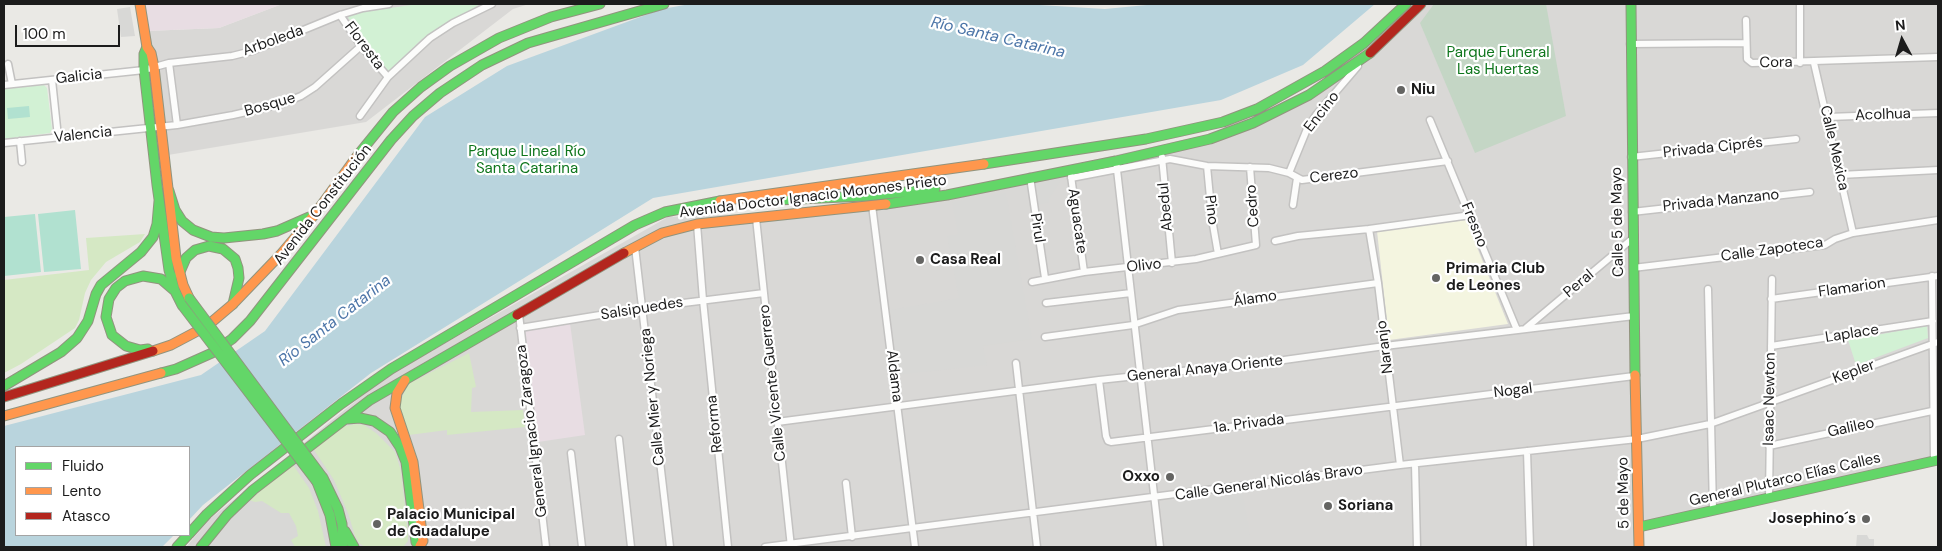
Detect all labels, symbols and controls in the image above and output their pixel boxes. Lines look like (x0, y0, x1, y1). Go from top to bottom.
water label: Río Santa Catarina (929, 13, 1067, 63)
scale bar (18, 15, 122, 47)
north arrow (1877, 15, 1927, 65)
text: N (1894, 16, 1906, 35)
street label: Floresta (340, 19, 388, 73)
street label: Arboleda (240, 22, 306, 60)
text: 100 m (23, 24, 66, 44)
park label: Parque Funeral Las Huertas (1446, 44, 1550, 79)
street label: Cora (1759, 54, 1793, 72)
street label: Galicia (55, 66, 103, 88)
place label: Niu (1411, 81, 1435, 99)
marker: Niu (1395, 84, 1407, 96)
street label: Encino (1301, 88, 1343, 136)
street label: Bosque (243, 89, 297, 121)
street label: Calle Mexica (1815, 104, 1853, 192)
street label: Acolhua (1855, 105, 1911, 125)
street label: Valencia (53, 123, 113, 147)
street label: Privada Ciprés (1662, 134, 1764, 162)
street label: Avenida Constitución (270, 141, 376, 269)
park label: Parque Lineal Río Santa Catarina (468, 143, 586, 178)
street label: Cerezo (1309, 164, 1359, 188)
street label: Calle 5 de Mayo (1608, 167, 1628, 277)
street label: Avenida Doctor Ignacio Morones Prieto (678, 172, 948, 222)
street label: Abedul (1155, 182, 1177, 232)
street label: Cedro (1243, 184, 1263, 228)
street label: Privada Manzano (1662, 186, 1780, 216)
street label: Aguacate (1064, 187, 1090, 255)
street label: Pino (1200, 194, 1222, 226)
street label: Fresno (1457, 200, 1491, 250)
street label: Pirul (1026, 212, 1048, 244)
street label: Calle Zapoteca (1720, 234, 1824, 266)
place label: Casa Real (930, 251, 1001, 269)
marker: Casa Real (914, 254, 926, 266)
street label: Olivo (1126, 255, 1162, 277)
place label: Primaria Club de Leones (1446, 260, 1545, 295)
street label: Peral (1560, 266, 1598, 302)
water label: Río Santa Catarina (275, 271, 395, 371)
marker: Primaria Club de Leones (1430, 272, 1442, 284)
street label: Flamarion (1817, 274, 1887, 302)
street label: Álamo (1232, 287, 1278, 311)
street label: Salsipuedes (599, 294, 685, 324)
street label: Calle Vicente Guerrero (756, 304, 790, 462)
street label: Naranjo (1373, 319, 1397, 375)
street label: Laplace (1824, 321, 1880, 347)
street label: Calle Mier y Noriega (637, 327, 669, 467)
street label: General Ignacio Zaragoza (512, 344, 552, 518)
street label: Aldama (882, 349, 906, 403)
street label: General Anaya Oriente (1126, 352, 1284, 386)
street label: Isaac Newton (1760, 352, 1780, 446)
street label: Kepler (1830, 356, 1878, 388)
street label: Nogal (1493, 380, 1533, 402)
street label: Reforma (703, 394, 727, 454)
street label: 1a. Privada (1213, 411, 1285, 437)
street label: Galileo (1826, 414, 1876, 442)
legend (15, 446, 190, 536)
street label: General Plutarco Elías Calles (1687, 449, 1883, 511)
text: Fluido (62, 456, 104, 476)
street label: 5 de Mayo (1614, 457, 1634, 529)
street label: Calle General Nicolás Bravo (1174, 461, 1364, 505)
place label: Oxxo (1122, 468, 1160, 486)
marker: Oxxo (1164, 471, 1176, 483)
text: Lento (62, 481, 101, 501)
place label: Soriana (1338, 497, 1393, 515)
marker: Soriana (1322, 500, 1334, 512)
text: Atasco (62, 506, 110, 526)
place label: Palacio Municipal de Guadalupe (387, 506, 515, 541)
place label: Josephino´s (1769, 510, 1856, 528)
marker: Josephino´s (1860, 513, 1872, 525)
marker: Palacio Municipal de Guadalupe (371, 518, 383, 530)

